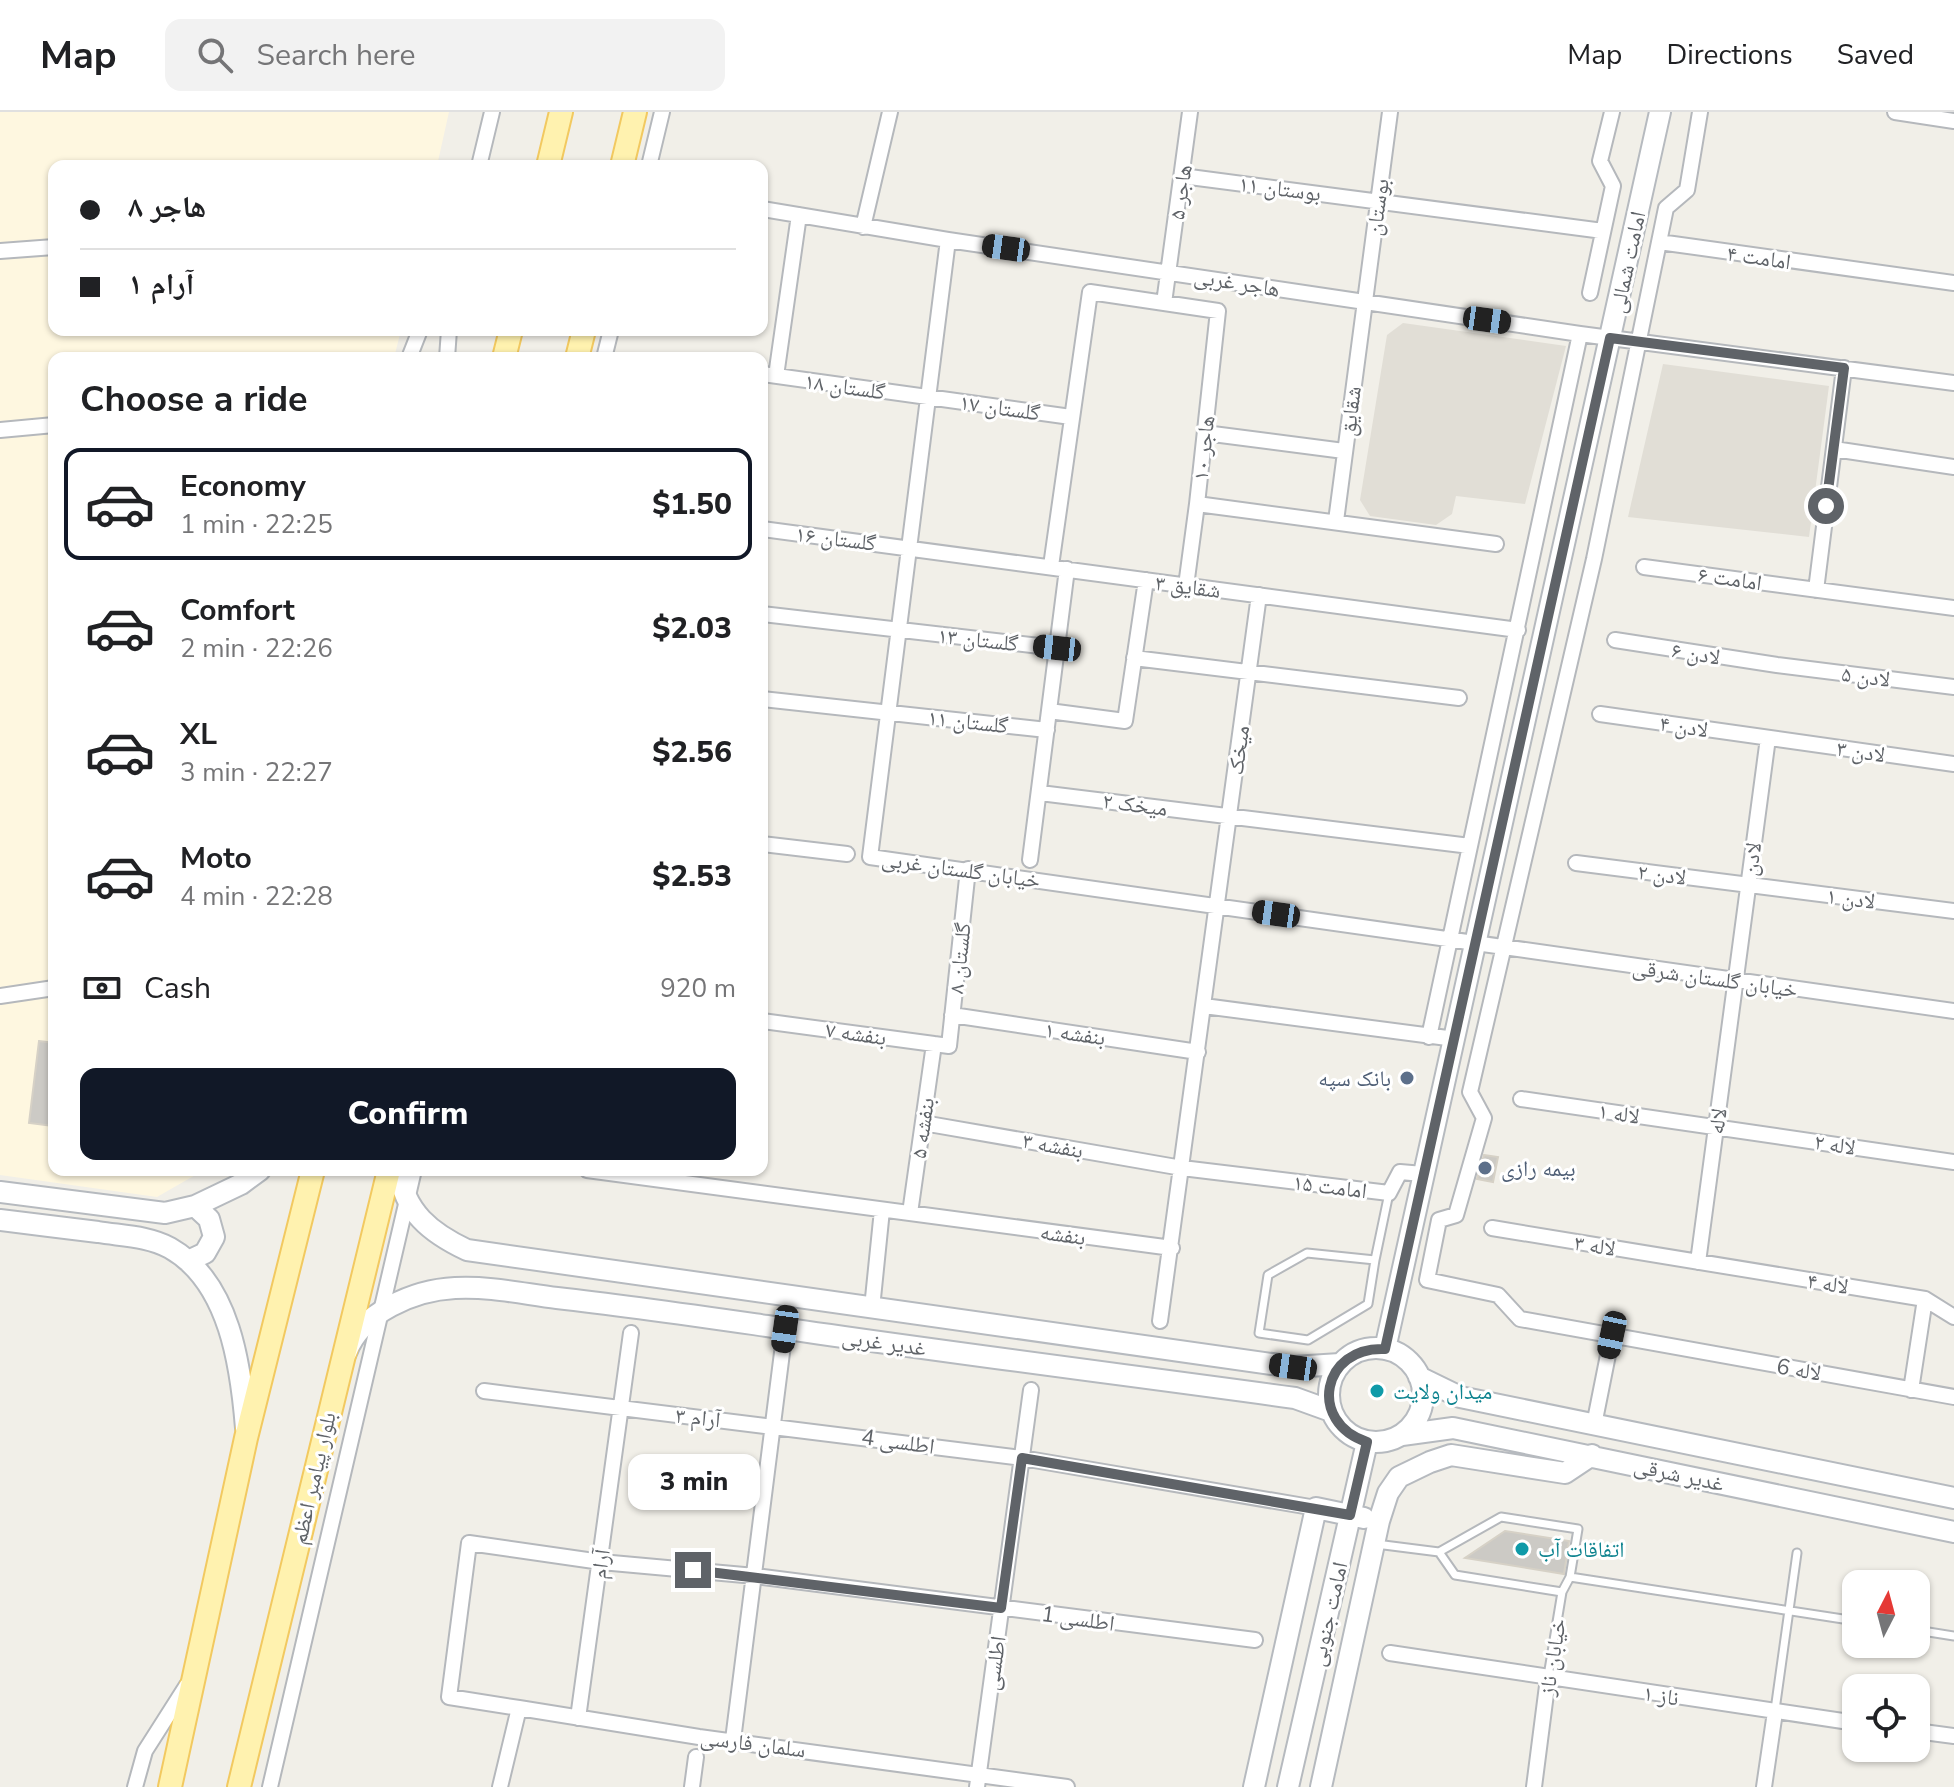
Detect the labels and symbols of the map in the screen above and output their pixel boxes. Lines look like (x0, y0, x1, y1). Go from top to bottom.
street label: هاجر ۵ (1162, 163, 1200, 222)
street label: بوستان ۱۱ (1237, 169, 1323, 209)
street label: بوستان (1359, 177, 1397, 238)
street label: امامت شمالی (1603, 209, 1653, 316)
car (981, 233, 1031, 263)
street label: امامت ۴ (1725, 239, 1793, 277)
street label: هاجر غربی (1192, 261, 1282, 305)
car (1462, 305, 1512, 335)
street label: گلستان ۱۸ (803, 367, 887, 407)
street label: شقایق (1333, 384, 1369, 438)
street label: گلستان ۱۷ (958, 388, 1042, 428)
street label: هاجر ۱۰ (1186, 414, 1222, 482)
route start (1808, 488, 1844, 524)
street label: گلستان ۱۶ (794, 519, 878, 559)
street label: امامت ۶ (1696, 560, 1764, 598)
street label: شقایق ۳ (1153, 568, 1222, 606)
street label: گلستان ۱۳ (936, 621, 1020, 659)
car (1032, 634, 1082, 662)
street label: لادن ۶ (1669, 635, 1722, 673)
street label: لادن ۵ (1840, 659, 1892, 695)
street label: گلستان ۱۱ (926, 703, 1010, 741)
street label: لادن ۴ (1658, 709, 1710, 745)
street label: میخک (1221, 723, 1257, 777)
street label: لادن ۳ (1835, 734, 1887, 770)
street label: میخک ۲ (1101, 786, 1169, 824)
street label: لادن (1735, 841, 1769, 878)
street label: خیابان گلستان غربی (880, 844, 1042, 896)
street label: لادن ۲ (1636, 857, 1688, 893)
street label: لادن ۱ (1825, 881, 1877, 917)
car (1251, 899, 1301, 929)
street label: گلستان ۸ (941, 921, 979, 995)
street label: خیابان گلستان شرقی (1630, 953, 1799, 1005)
street label: بنفشه ۷ (824, 1015, 888, 1053)
street label: بنفشه ۱ (1043, 1015, 1107, 1053)
place label: بانک سپه (1318, 1064, 1391, 1094)
marker: بانک سپه (1398, 1069, 1416, 1087)
street label: بنفشه ۵ (904, 1096, 942, 1160)
street label: لاله ۱ (1596, 1096, 1642, 1132)
street label: لاله (1701, 1106, 1735, 1136)
street label: بنفشه ۳ (1020, 1126, 1086, 1166)
street label: لاله ۲ (1812, 1127, 1858, 1163)
place label: بیمه رازی (1501, 1154, 1575, 1184)
marker: بیمه رازی (1476, 1159, 1494, 1177)
street label: امامت ۱۵ (1291, 1168, 1369, 1206)
street label: بنفشه (1038, 1217, 1087, 1253)
street label: لاله ۳ (1572, 1228, 1618, 1264)
street label: لاله ۴ (1805, 1266, 1851, 1302)
car (770, 1304, 800, 1354)
car (1595, 1309, 1629, 1361)
street label: غدیر غربی (840, 1322, 928, 1364)
street label: لاله 6 (1774, 1351, 1824, 1389)
car (1268, 1352, 1318, 1382)
place label: میدان ولایت (1393, 1377, 1492, 1407)
marker: میدان ولایت (1368, 1382, 1386, 1400)
street label: آرام ۳ (674, 1401, 722, 1435)
street label: بلوار پیامبر اعظم (284, 1409, 344, 1547)
street label: اطلسی 4 (859, 1422, 936, 1462)
street label: غدیر شرقی (1631, 1451, 1727, 1499)
callout: 3 min (627, 1454, 759, 1510)
place label: اتفاقات آب (1538, 1535, 1625, 1565)
marker: اتفاقات آب (1513, 1540, 1531, 1558)
street label: آرام (584, 1547, 618, 1581)
route end (675, 1552, 711, 1588)
street label: امامت جنوبی (1302, 1559, 1356, 1669)
north arrow (1842, 1570, 1930, 1658)
street label: اطلسی 1 (1039, 1599, 1116, 1639)
street label: خیابان ناز (1532, 1616, 1574, 1699)
street label: اطلسی (976, 1634, 1014, 1692)
street label: ناز ۱ (1641, 1678, 1681, 1714)
street label: سلمان فارسی (698, 1723, 807, 1765)

